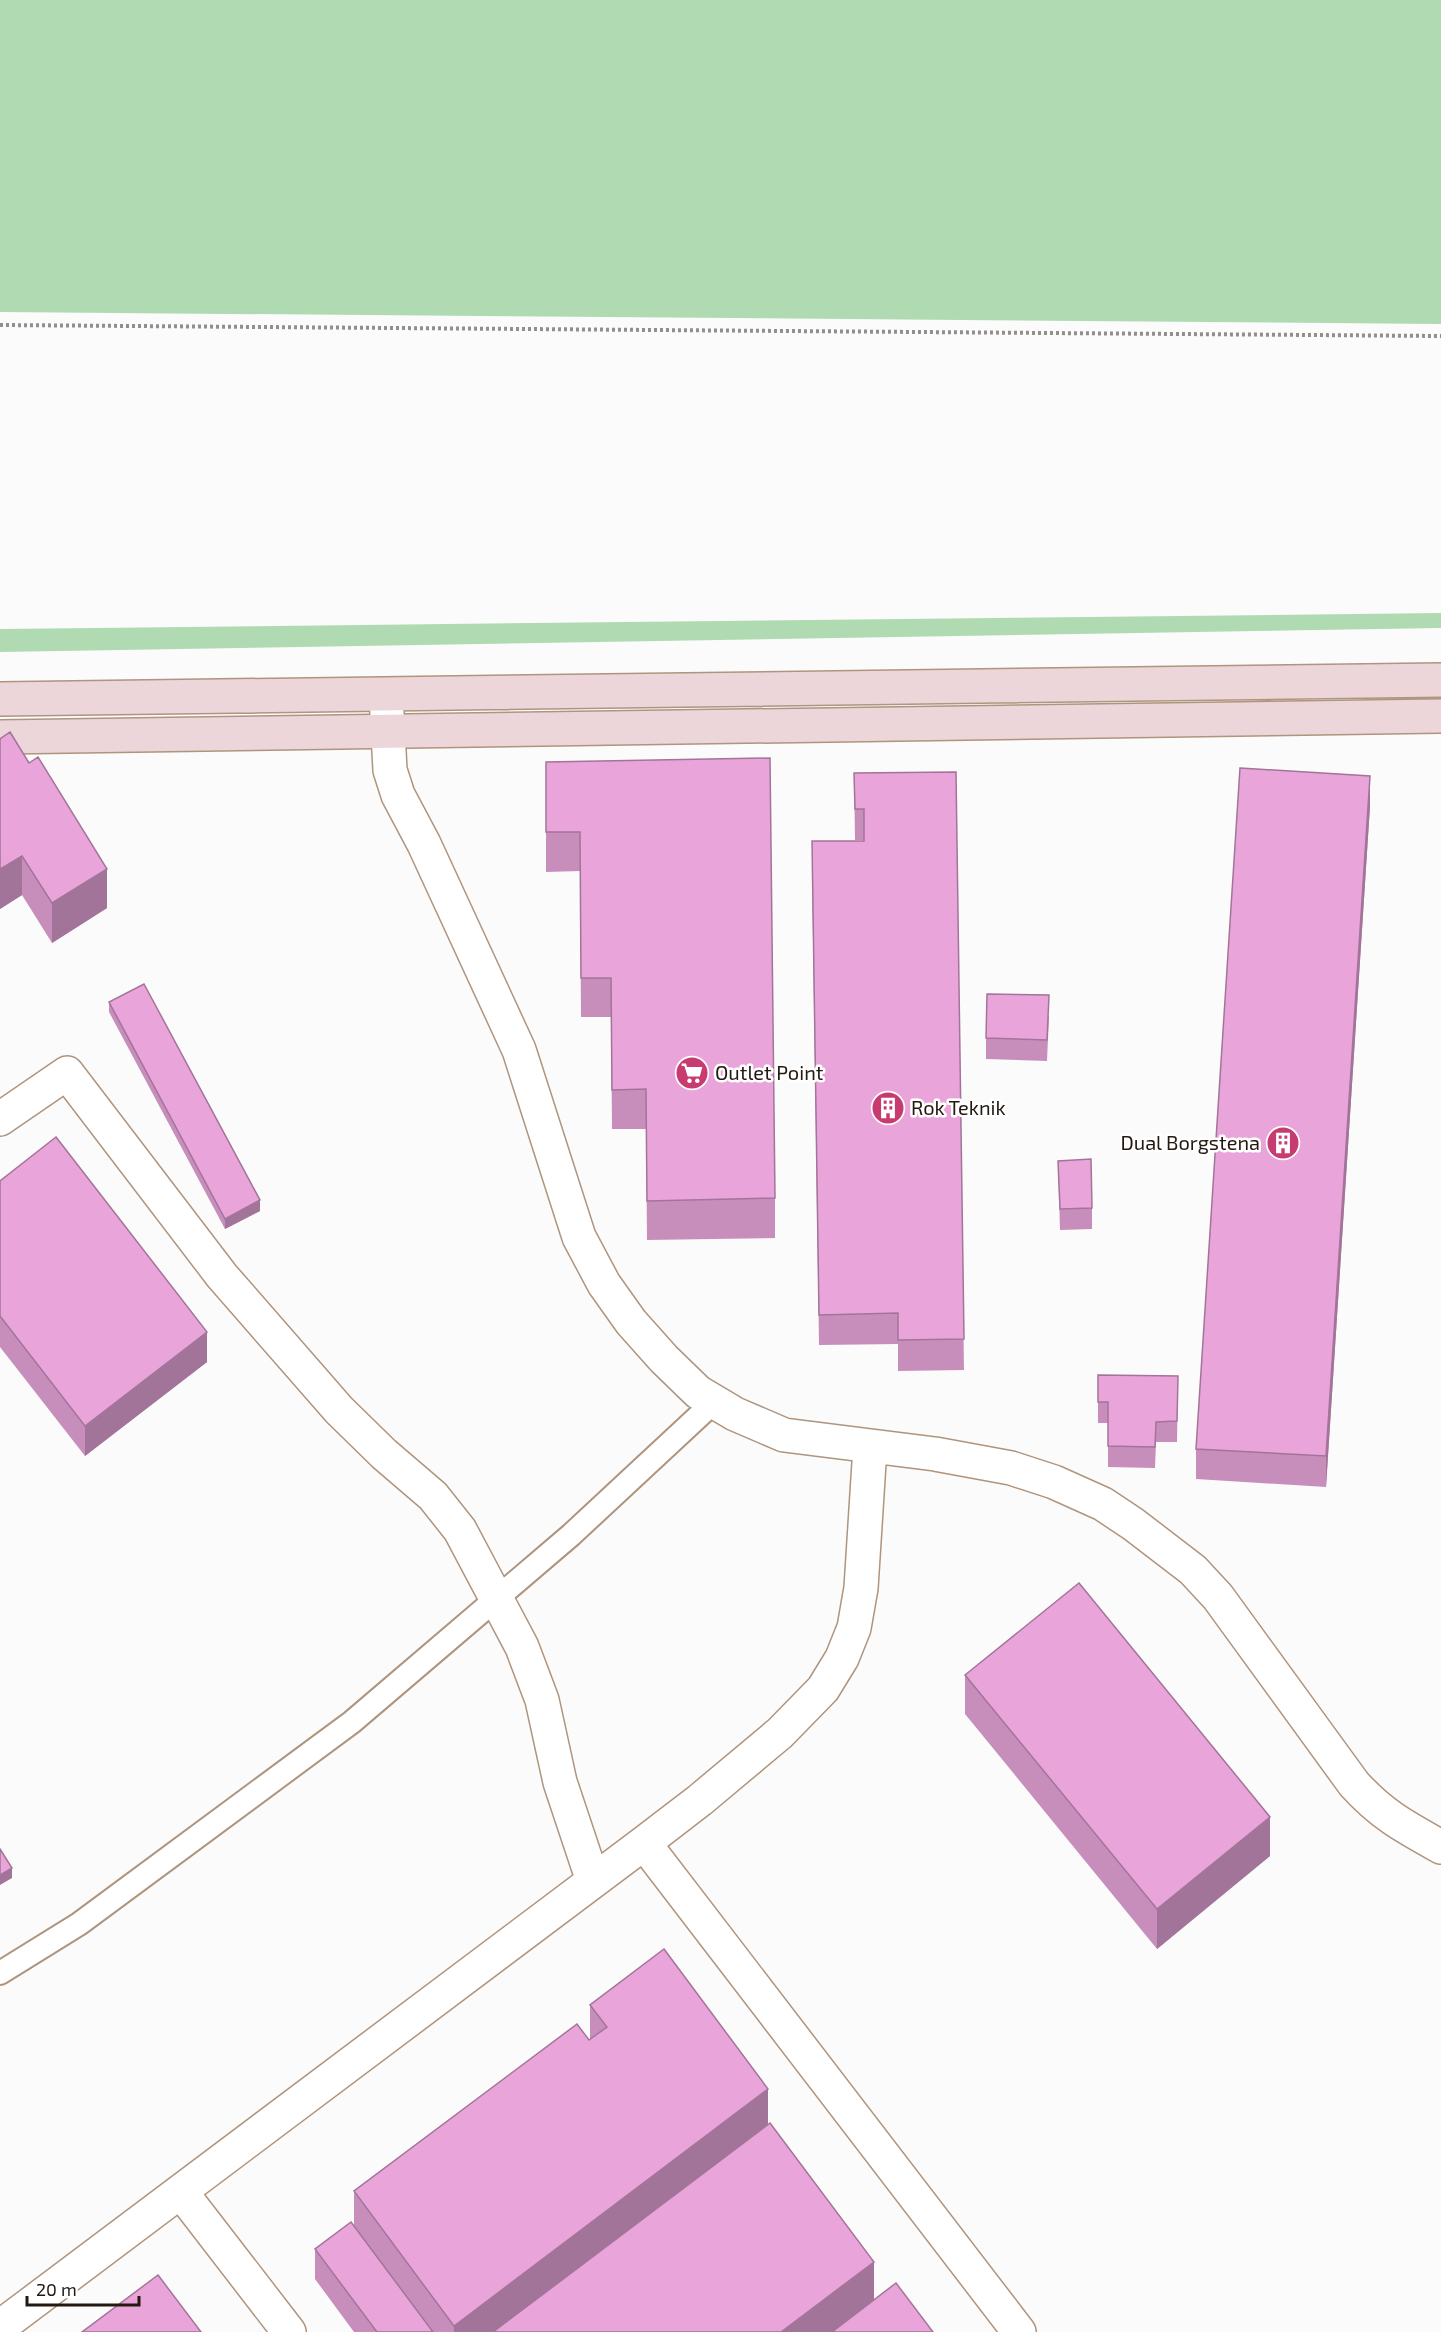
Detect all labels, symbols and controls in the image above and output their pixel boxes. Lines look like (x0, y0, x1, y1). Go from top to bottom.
supermarket icon: Outlet Point (674, 1055, 710, 1091)
place label: Outlet Point (715, 1060, 824, 1084)
building icon: Rok Teknik (870, 1090, 906, 1126)
place label: Rok Teknik (911, 1095, 1006, 1119)
building icon: Dual Borgstena (1265, 1125, 1301, 1161)
place label: Dual Borgstena (1120, 1130, 1260, 1154)
scale bar (27, 2269, 140, 2307)
text: 20 m (36, 2278, 77, 2300)

